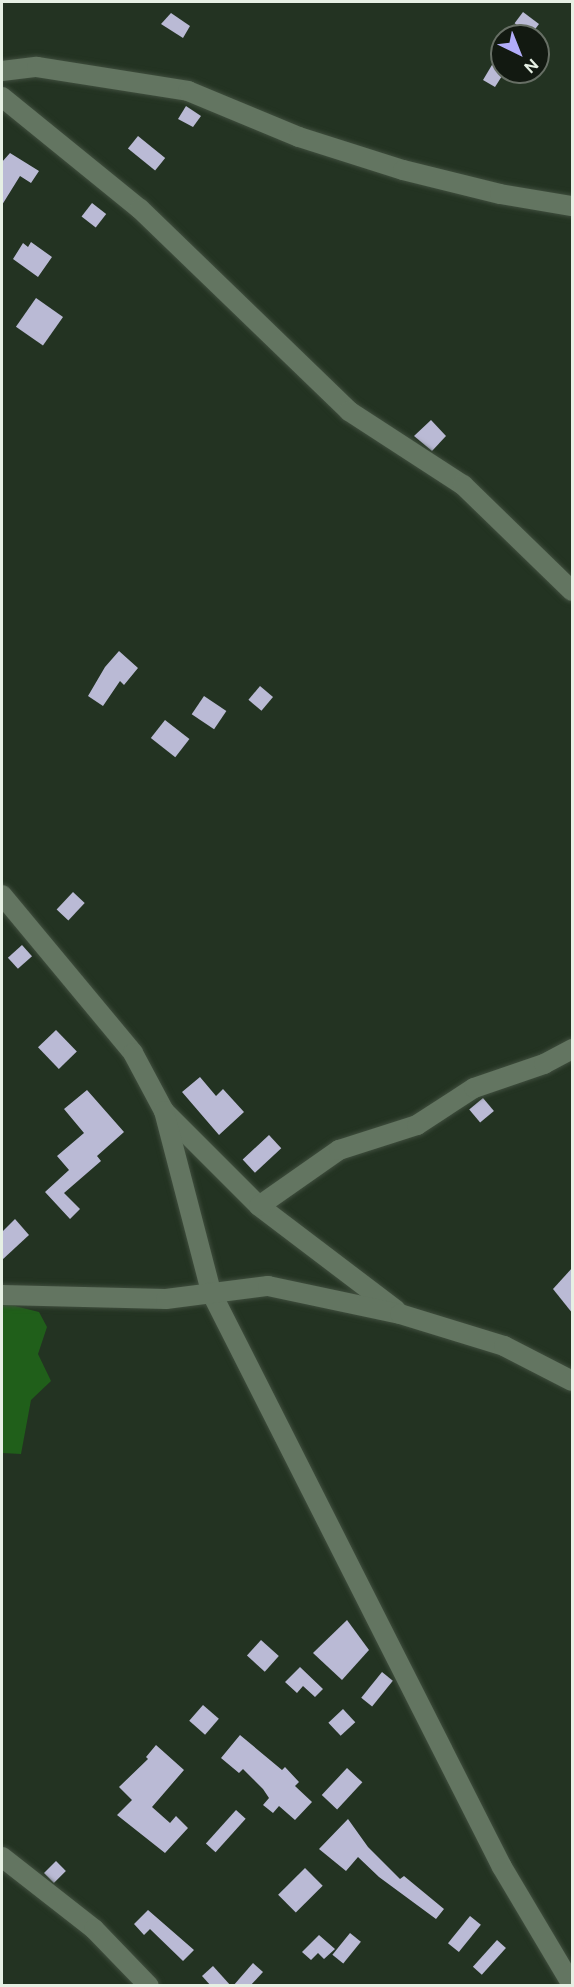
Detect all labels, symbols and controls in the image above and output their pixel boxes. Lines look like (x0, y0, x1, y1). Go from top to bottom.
north arrow (490, 24, 550, 84)
text: N (520, 55, 542, 77)

